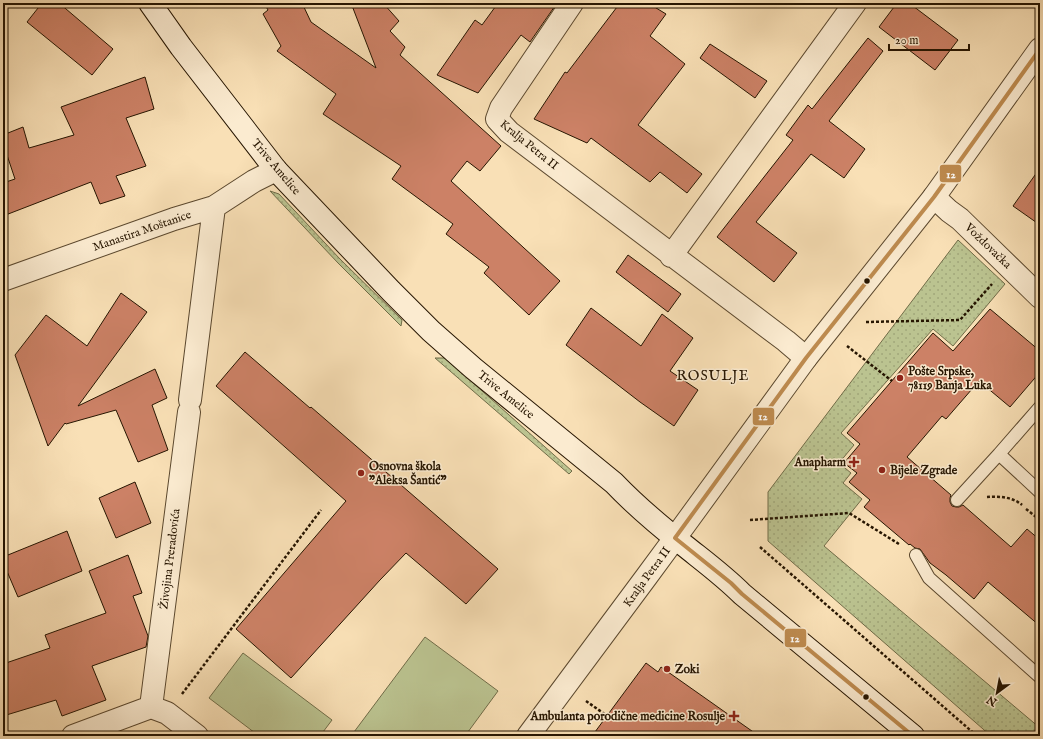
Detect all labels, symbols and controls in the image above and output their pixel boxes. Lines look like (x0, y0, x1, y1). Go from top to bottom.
scale bar (889, 26, 969, 52)
text: 20 m (895, 33, 918, 48)
street label: Kralja Petra II (497, 117, 561, 173)
street label: Trive Amelice (248, 136, 304, 199)
line badge: 12 (939, 164, 962, 183)
text: 12 (946, 168, 956, 182)
street label: Manastira Moštanice (91, 207, 194, 255)
street label: Voždovačka (961, 219, 1015, 273)
unlabelled marker (862, 276, 872, 286)
place label: Pošte Srpske, 78119 Banja Luka (908, 364, 992, 394)
district label: ROSULJE (676, 367, 750, 385)
street label: Trive Amelice (475, 368, 538, 423)
marker: Pošte Srpske, 78119 Banja Luka (895, 373, 905, 383)
line badge: 12 (752, 407, 775, 426)
text: 12 (758, 410, 768, 424)
place label: Anapharm (794, 455, 847, 471)
marker: Anapharm (849, 457, 859, 467)
place label: Osnovna škola "Aleksa Šantić" (369, 459, 446, 488)
place label: Bijele Zgrade (890, 463, 958, 479)
marker: Bijele Zgrade (877, 465, 887, 475)
marker: Osnovna škola "Aleksa Šantić" (356, 468, 366, 478)
street label: Živojina Preradovića (155, 507, 184, 610)
street label: Kralja Petra II (620, 544, 674, 610)
line badge: 12 (784, 628, 807, 648)
text: 12 (790, 632, 800, 646)
place label: Zoki (675, 662, 700, 677)
marker: Zoki (662, 664, 672, 674)
north arrow (977, 673, 1017, 713)
unlabelled marker (861, 692, 871, 702)
text: N (984, 692, 1001, 710)
place label: Ambulanta porodične medicine Rosulje (530, 709, 725, 725)
marker: Ambulanta porodične medicine Rosulje (728, 710, 740, 722)

